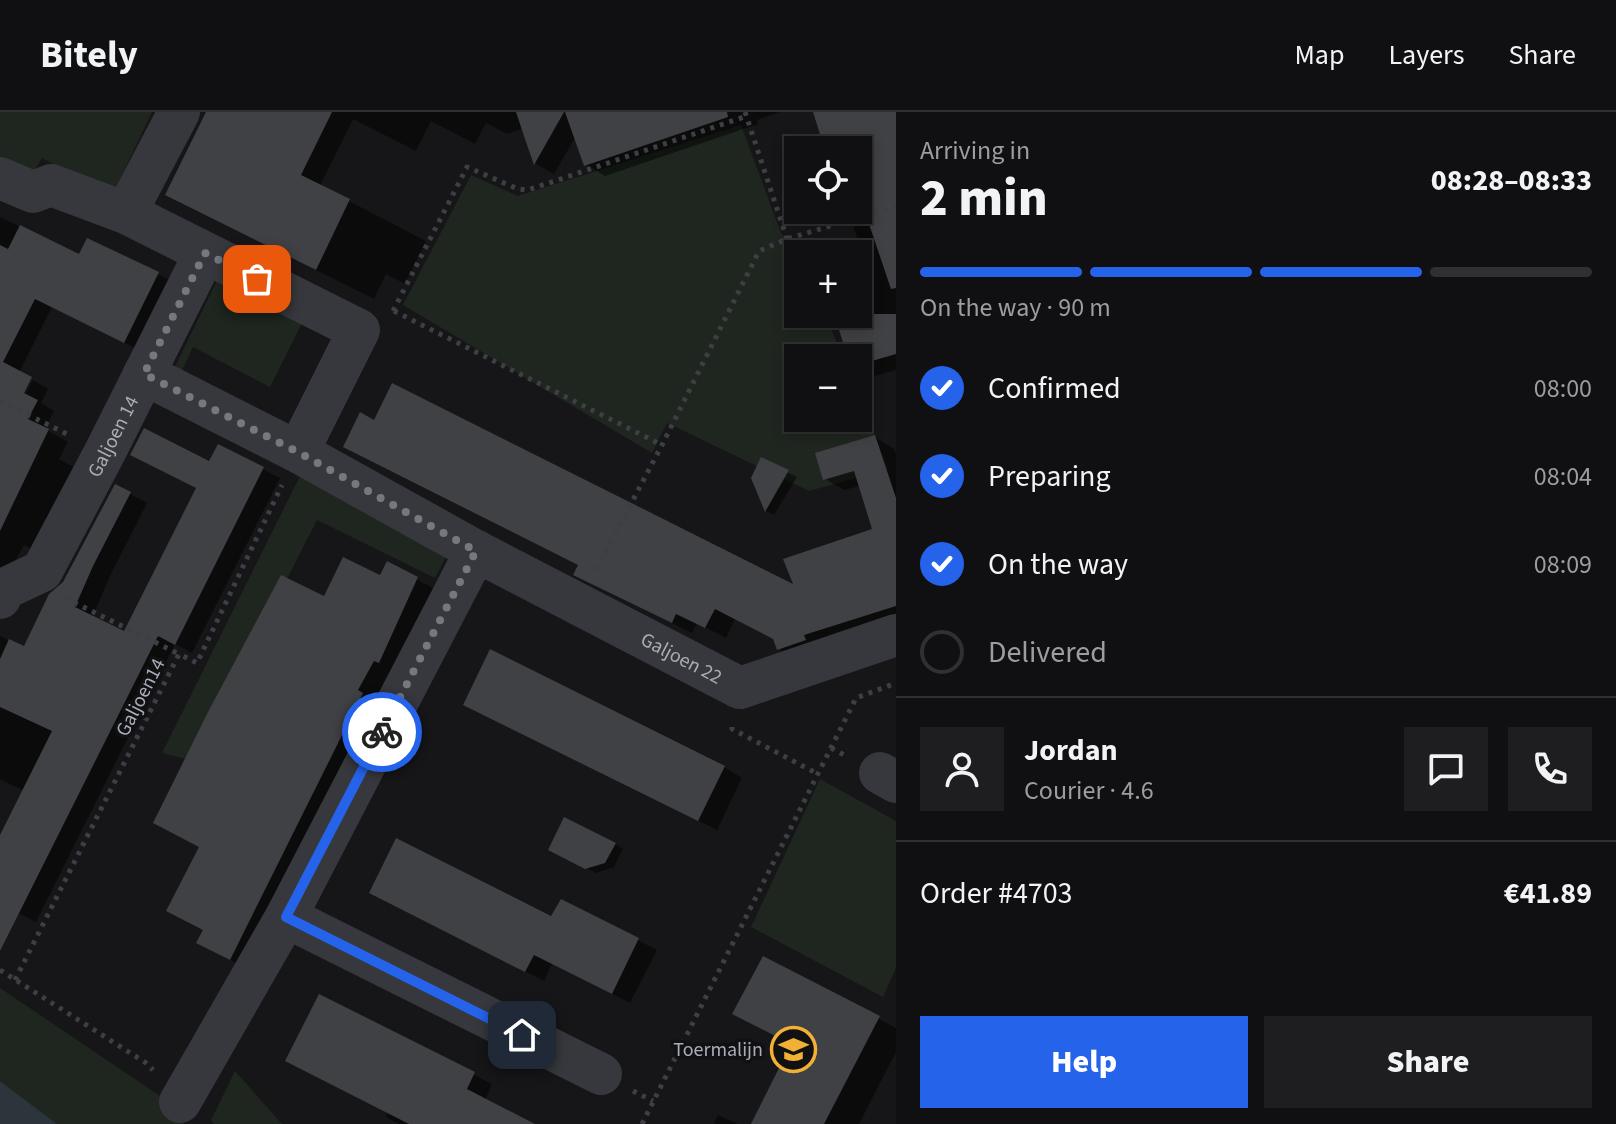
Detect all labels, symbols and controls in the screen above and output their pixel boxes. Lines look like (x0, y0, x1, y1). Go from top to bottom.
text: Bitely (40, 28, 138, 82)
text: Map (1294, 35, 1344, 75)
text: Layers (1388, 35, 1464, 75)
text: Share (1508, 35, 1576, 75)
text: Arriving in (920, 132, 1030, 169)
map controls (784, 136, 872, 432)
button: locate (784, 136, 872, 224)
text: 08:28–08:33 (1431, 159, 1592, 202)
text: 2 min (920, 162, 1048, 236)
button: + (784, 240, 872, 328)
pin (223, 245, 291, 313)
icon: bag (235, 257, 279, 301)
text: On the way · 90 m (920, 289, 1111, 326)
button: − (784, 344, 872, 432)
icon: check (920, 366, 964, 410)
text: Confirmed (988, 367, 1121, 410)
text: 08:00 (1534, 370, 1592, 407)
street label: Galjoen 14 (81, 391, 146, 483)
icon: check (920, 454, 964, 498)
text: Preparing (988, 455, 1111, 498)
text: 08:04 (1534, 458, 1592, 495)
icon: check (920, 542, 964, 586)
text: On the way (988, 543, 1128, 586)
text: 08:09 (1534, 546, 1592, 583)
street label: Galjoen 22 (636, 626, 727, 691)
text: Delivered (988, 631, 1107, 674)
street label: Galjoen14 (109, 654, 173, 741)
courier (342, 692, 422, 772)
icon: bike (360, 710, 404, 754)
button: person (920, 727, 1004, 811)
button: chat (1404, 727, 1488, 811)
button: phone (1508, 727, 1592, 811)
text: Jordan (1024, 729, 1118, 772)
text: Courier · 4.6 (1024, 772, 1154, 809)
text: Order #4703 (920, 872, 1073, 915)
text: €41.89 (1504, 872, 1592, 915)
pin (488, 1001, 556, 1069)
icon: home (500, 1013, 544, 1057)
button: Help (920, 1016, 1248, 1108)
button: Share (1264, 1016, 1592, 1108)
school or university icon: Toermalijn (770, 1025, 818, 1073)
place label: Toermalijn (673, 1036, 763, 1064)

